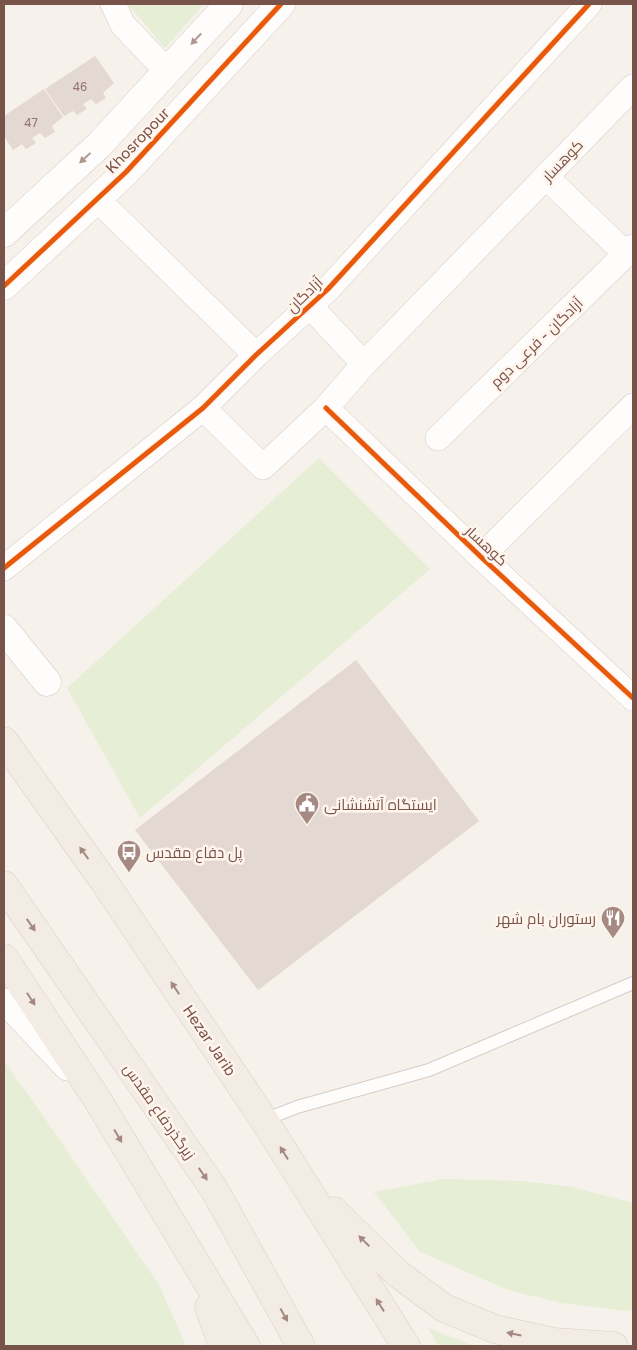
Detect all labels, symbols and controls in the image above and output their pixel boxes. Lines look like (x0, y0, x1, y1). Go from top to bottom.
one-way arrow (190, 33, 202, 45)
house number: 46 (73, 79, 87, 94)
street label: Khosropour (101, 103, 173, 177)
house number: 47 (24, 115, 38, 130)
street label: کوهسار (537, 135, 587, 186)
one-way arrow (79, 152, 91, 164)
street label: آزادگان (282, 272, 327, 317)
street label: آزادگان - فرعی دوم (486, 293, 587, 392)
street label: کوهسار (461, 520, 512, 570)
public building icon: ایستگاه آتشنشانی (294, 791, 320, 825)
place label: ایستگاه آتشنشانی (324, 795, 437, 815)
bus stop icon: پل دفاع مقدس (116, 839, 142, 873)
place label: پل دفاع مقدس (146, 843, 242, 864)
one-way arrow (79, 847, 89, 860)
restaurant icon: رستوران بام شهر (600, 905, 626, 939)
place label: رستوران بام شهر (495, 909, 596, 929)
one-way arrow (26, 918, 36, 932)
one-way arrow (171, 981, 180, 995)
one-way arrow (26, 992, 35, 1006)
street label: Hezar Jarib (180, 1001, 240, 1079)
street label: زیرگذردفاع مقدس (118, 1060, 200, 1164)
one-way arrow (114, 1129, 123, 1142)
one-way arrow (280, 1146, 289, 1159)
one-way arrow (198, 1167, 208, 1181)
one-way arrow (358, 1235, 370, 1247)
one-way arrow (376, 1298, 385, 1312)
one-way arrow (280, 1308, 288, 1322)
one-way arrow (506, 1329, 522, 1337)

